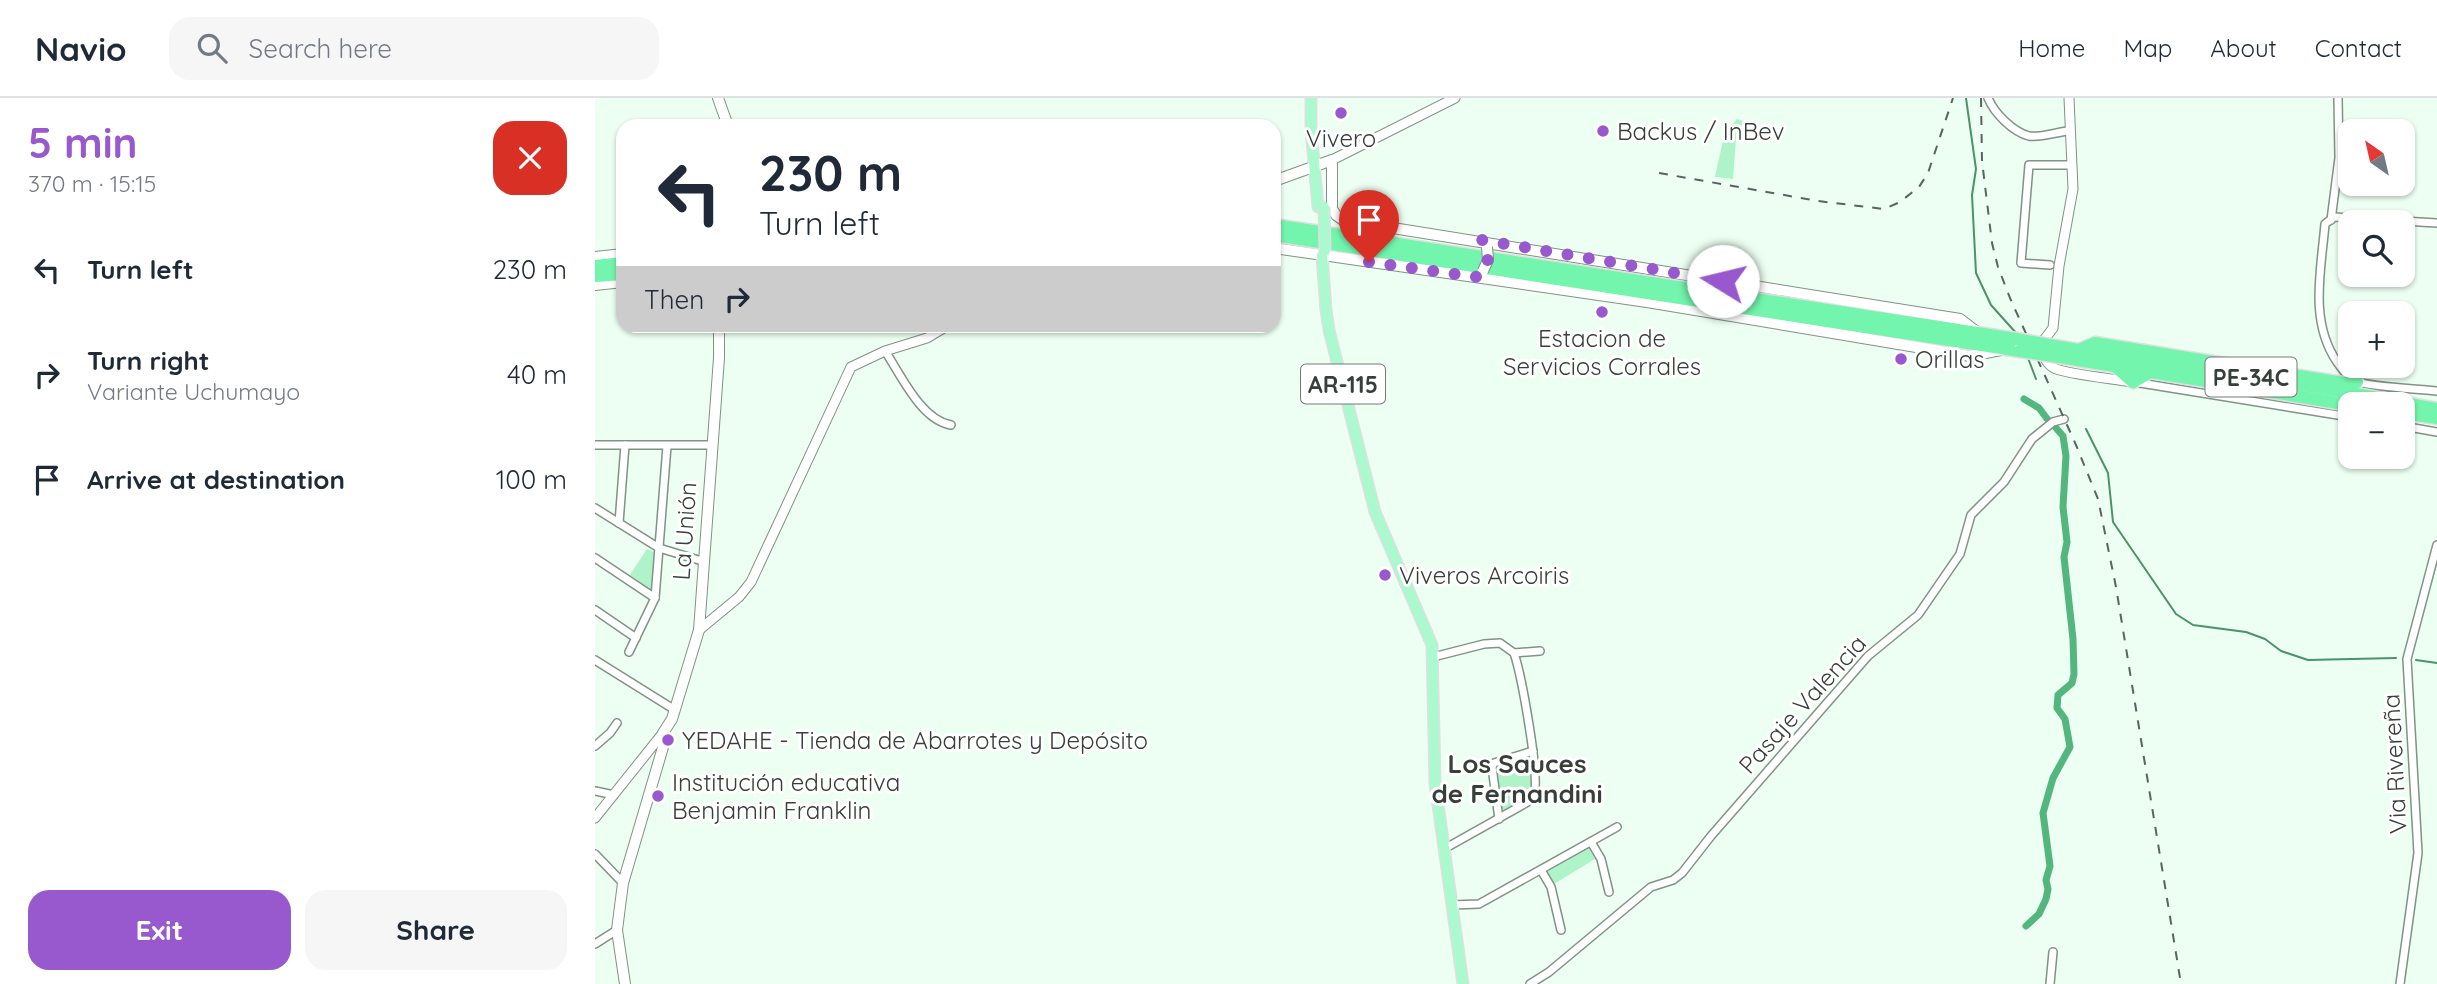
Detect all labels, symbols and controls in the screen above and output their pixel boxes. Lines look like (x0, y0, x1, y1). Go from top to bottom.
search box (169, 17, 659, 80)
text: Navio (35, 28, 127, 69)
icon: search (193, 29, 231, 67)
text: Search here (249, 32, 392, 65)
text: Home (2018, 33, 2085, 63)
text: Map (2123, 33, 2172, 63)
text: About (2210, 33, 2277, 63)
text: Contact (2315, 33, 2402, 63)
marker: Vivero (1333, 105, 1349, 121)
text: 5 min (28, 116, 138, 169)
place label: Backus / InBev (1617, 116, 1784, 146)
north arrow (2338, 119, 2415, 196)
map controls (2338, 119, 2415, 469)
button: close (493, 121, 567, 195)
place label: Vivero (1306, 123, 1376, 153)
marker: Backus / InBev (1595, 123, 1611, 139)
text: 230 m (759, 142, 902, 203)
icon: left (644, 147, 735, 238)
text: 370 m · 15:15 (28, 169, 156, 198)
pin (1339, 190, 1399, 262)
icon: arrive (1350, 201, 1388, 239)
text: Turn left (759, 203, 880, 243)
button: search (2338, 210, 2415, 287)
position arrow (1686, 244, 1760, 318)
icon: left (28, 251, 66, 289)
text: Turn left (87, 253, 194, 286)
text: 230 m (493, 253, 567, 286)
icon: right (718, 280, 756, 318)
text: Then (644, 283, 704, 316)
button: + (2338, 301, 2415, 378)
marker: Estacion de Servicios Corrales (1594, 304, 1610, 320)
place label: Estacion de Servicios Corrales (1503, 323, 1701, 381)
text: Turn right (87, 344, 209, 377)
place label: Orillas (1915, 344, 1985, 374)
marker: Orillas (1893, 351, 1909, 367)
icon: right (28, 356, 66, 394)
text: 40 m (507, 358, 567, 391)
road number: PE-34C (2205, 358, 2297, 396)
road number: AR-115 (1301, 364, 1385, 404)
text: Variante Uchumayo (87, 377, 300, 406)
button: − (2338, 392, 2415, 469)
icon: arrive (28, 461, 66, 499)
text: Arrive at destination (87, 463, 345, 496)
text: 100 m (496, 463, 567, 496)
street label: La Unión (666, 481, 702, 581)
place label: Viveros Arcoiris (1399, 560, 1569, 590)
marker: Viveros Arcoiris (1377, 567, 1393, 583)
street label: Pasaje Valencia (1732, 628, 1872, 780)
street label: Via Rivereña (2375, 693, 2413, 835)
place label: YEDAHE - Tienda de Abarrotes y Depósito (682, 725, 1148, 755)
marker: YEDAHE - Tienda de Abarrotes y Depósito (660, 732, 676, 748)
district label: Los Sauces de Fernandini (1431, 747, 1603, 810)
place label: Institución educativa Benjamin Franklin (672, 767, 900, 825)
marker: Institución educativa Benjamin Franklin (650, 788, 666, 804)
button: Exit (28, 890, 291, 970)
button: Share (305, 890, 567, 970)

